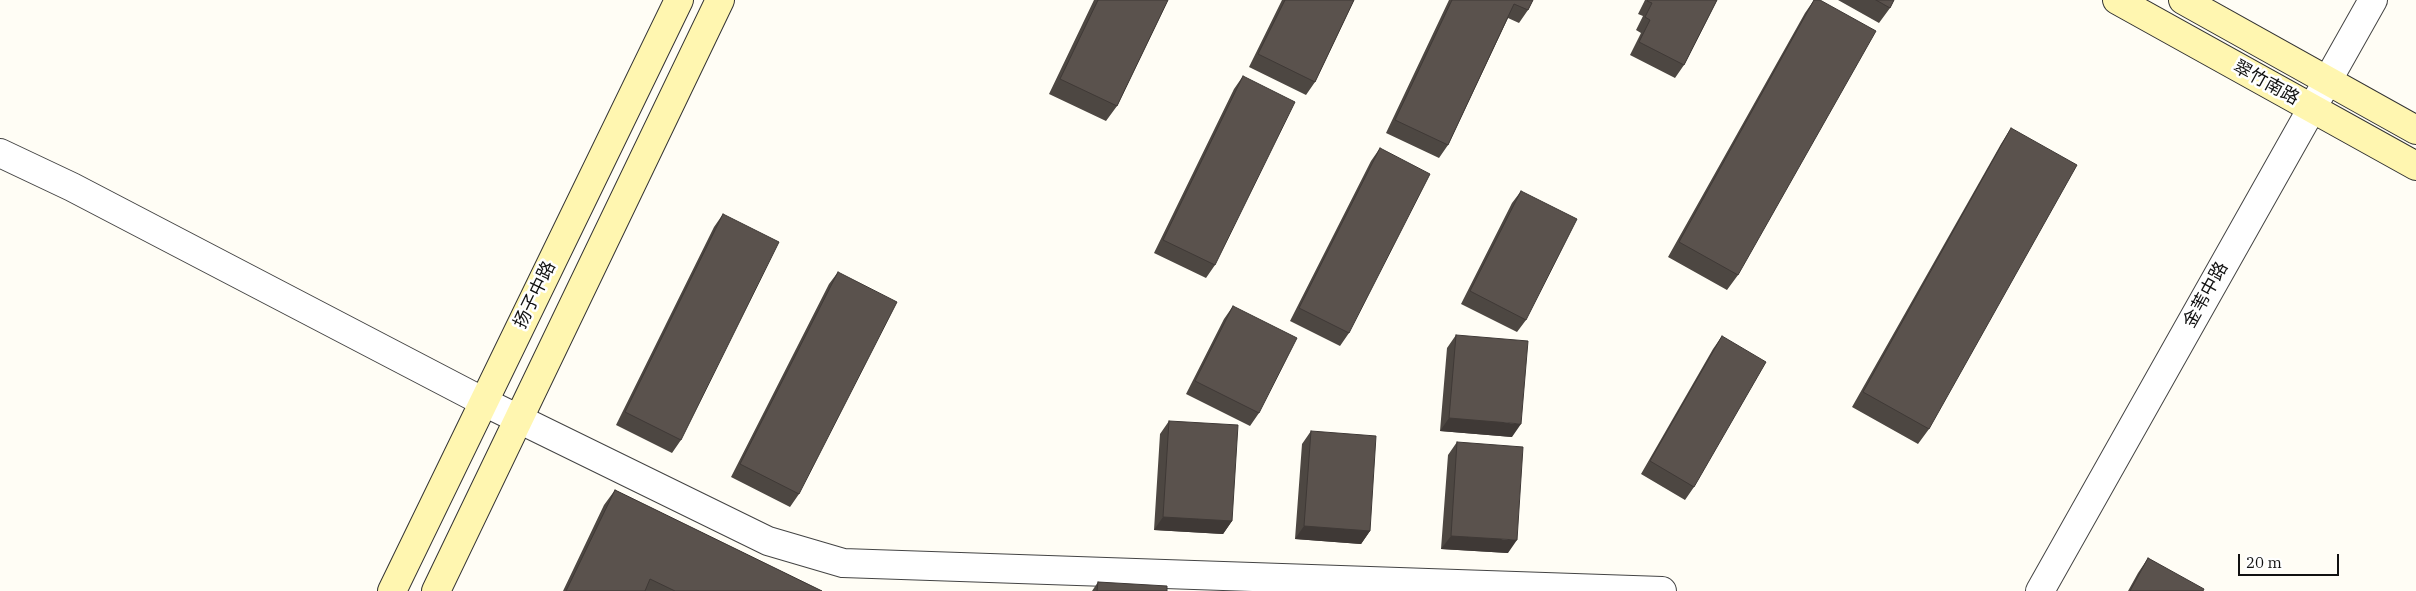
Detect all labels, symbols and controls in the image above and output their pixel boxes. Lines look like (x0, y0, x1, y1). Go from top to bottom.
street label: 翠竹南路 (2229, 56, 2303, 110)
street label: 扬子中路 (510, 258, 560, 332)
street label: 金苇中路 (2179, 258, 2233, 332)
scale bar (2241, 544, 2342, 576)
text: 20 m (2246, 553, 2282, 572)

